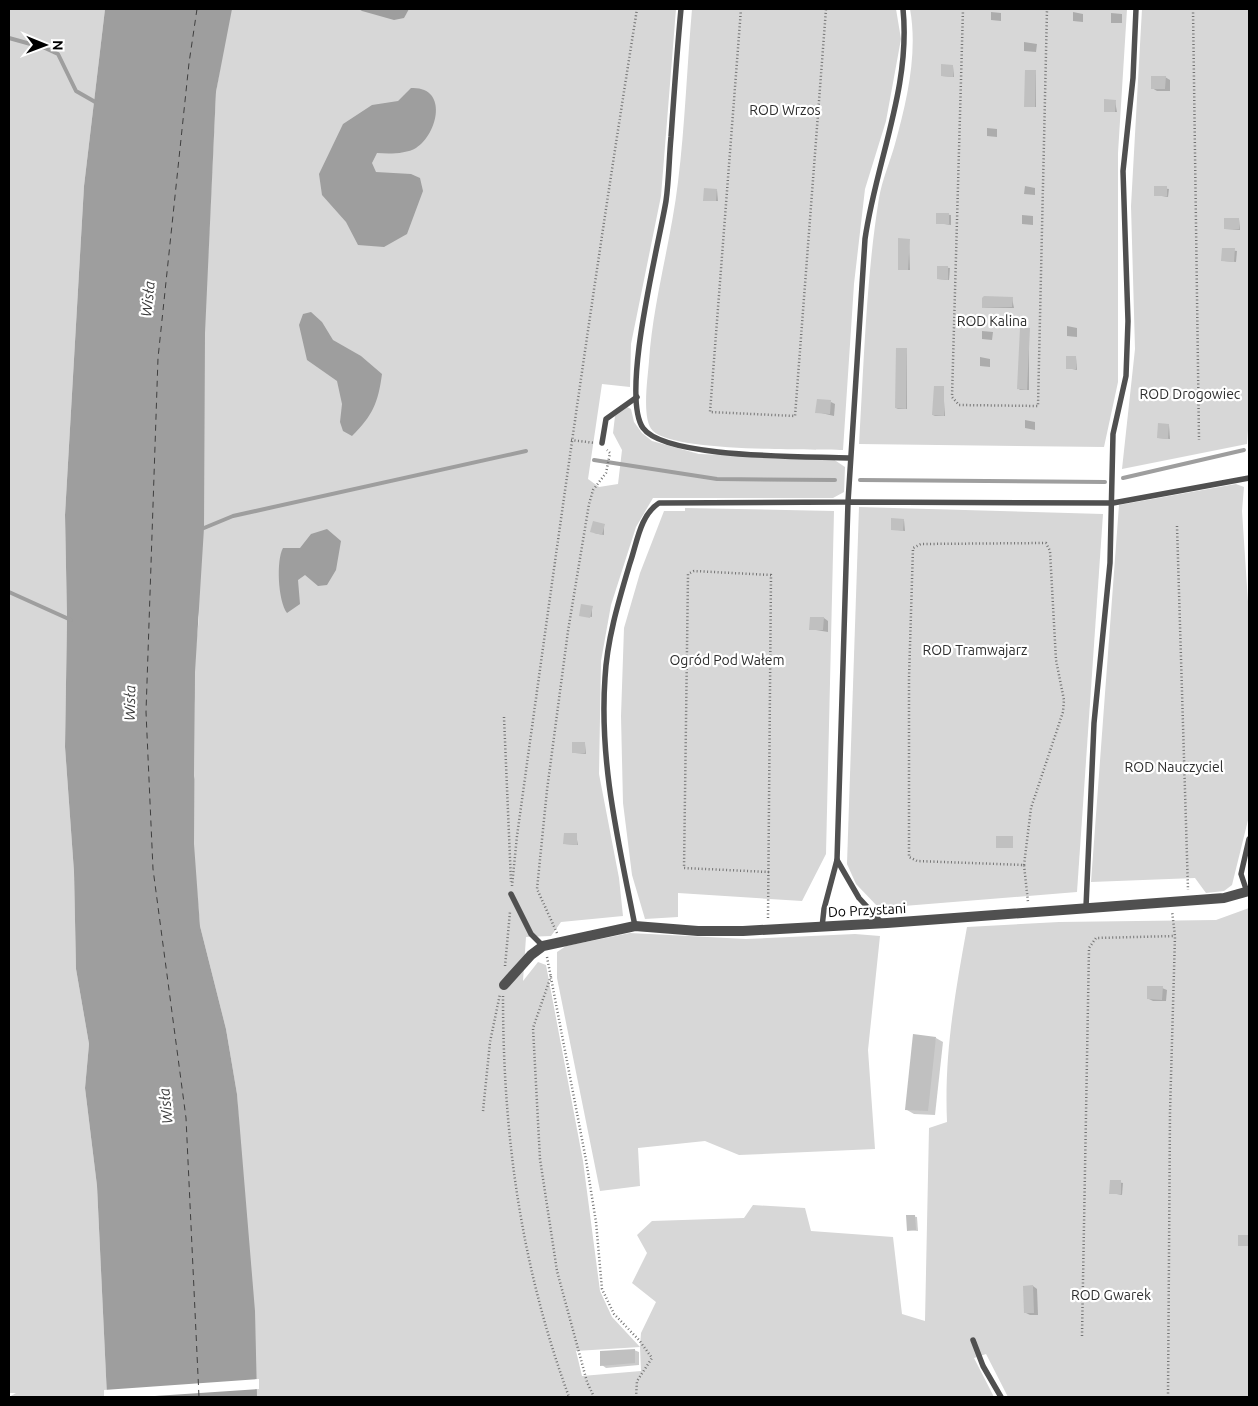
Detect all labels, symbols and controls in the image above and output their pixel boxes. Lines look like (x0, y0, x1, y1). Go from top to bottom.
north arrow (20, 20, 70, 70)
text: N (50, 40, 66, 51)
park label: ROD Wrzos (749, 102, 821, 118)
water label: Wisła (137, 280, 158, 318)
park label: ROD Kalina (957, 313, 1027, 329)
park label: ROD Drogowiec (1140, 386, 1241, 402)
park label: ROD Tramwajarz (923, 642, 1027, 658)
park label: Ogród Pod Wałem (669, 652, 785, 668)
water label: Wisła (121, 685, 138, 721)
park label: ROD Nauczyciel (1125, 759, 1224, 775)
street label: Do Przystani (827, 900, 907, 920)
water label: Wisła (155, 1087, 176, 1125)
park label: ROD Gwarek (1071, 1287, 1151, 1303)

